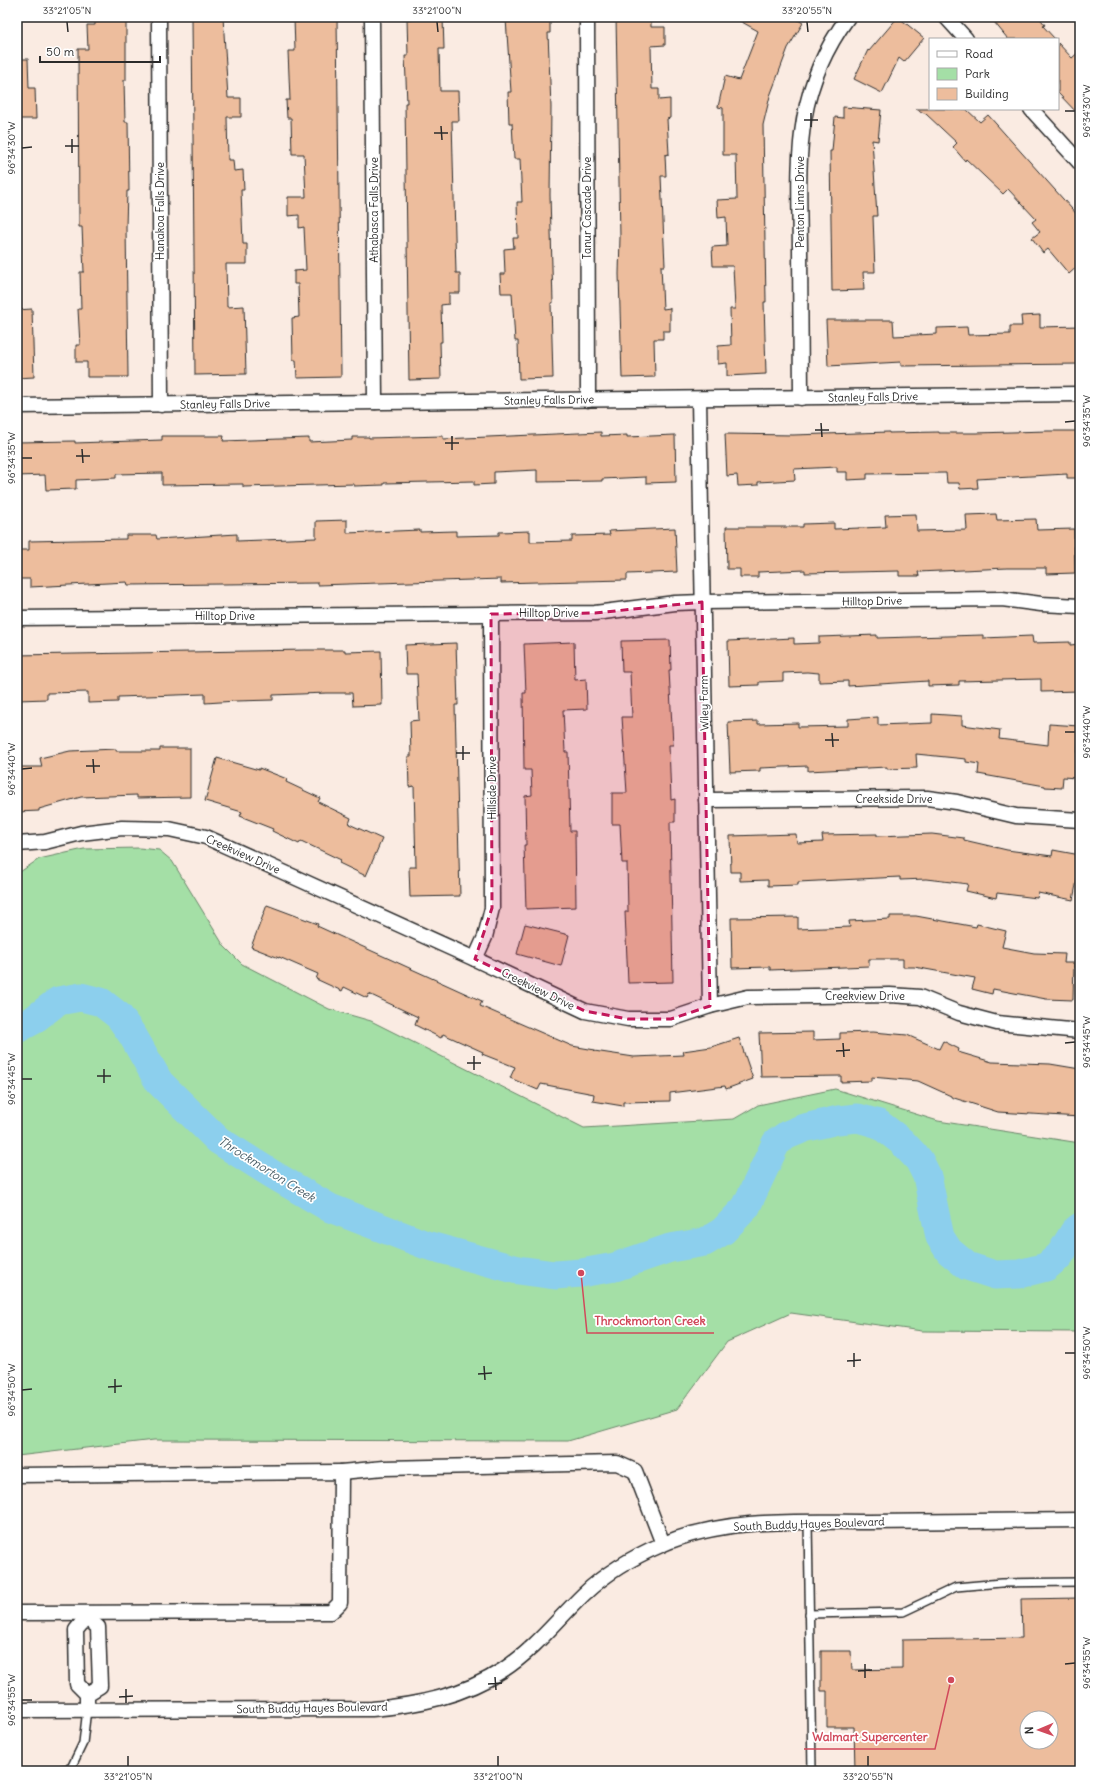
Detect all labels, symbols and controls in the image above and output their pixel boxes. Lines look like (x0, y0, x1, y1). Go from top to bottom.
text: 33°21'05"N (43, 4, 91, 17)
text: 33°21'00"N (412, 4, 462, 17)
text: 33°20'55"N (782, 4, 832, 17)
scale bar (40, 38, 160, 64)
legend (929, 38, 1059, 110)
text: 50 m (46, 44, 75, 59)
text: Road (965, 46, 993, 61)
text: Park (965, 66, 990, 81)
text: 96°34'30"W (1080, 85, 1093, 138)
text: Building (965, 86, 1009, 101)
text: 96°34'30"W (5, 122, 18, 175)
street label: Penton Linns Drive (793, 156, 807, 248)
street label: Athabasca Falls Drive (367, 157, 381, 263)
street label: Tanur Cascade Drive (580, 157, 594, 259)
street label: Hanakoa Falls Drive (153, 162, 167, 260)
street label: Stanley Falls Drive (828, 389, 918, 405)
street label: Stanley Falls Drive (504, 392, 594, 408)
text: 96°34'35"W (1080, 395, 1093, 447)
street label: Stanley Falls Drive (180, 396, 270, 412)
text: 96°34'35"W (5, 432, 18, 484)
street label: Hilltop Drive (842, 593, 902, 609)
street label: Hilltop Drive (519, 606, 579, 620)
street label: Hilltop Drive (195, 609, 255, 623)
street label: Wiley Farm (697, 675, 711, 731)
text: 96°34'40"W (1080, 706, 1093, 758)
text: 96°34'40"W (5, 743, 18, 795)
street label: Hillside Drive (485, 756, 499, 820)
street label: Creekside Drive (855, 792, 933, 806)
street label: Creekview Drive (204, 831, 282, 877)
street label: Creekview Drive (499, 965, 577, 1013)
street label: Creekview Drive (825, 989, 905, 1003)
text: 96°34'45"W (1080, 1016, 1093, 1068)
text: 96°34'45"W (5, 1053, 18, 1105)
water label: Throckmorton Creek (216, 1133, 319, 1205)
callout: Throckmorton Creek (587, 1309, 714, 1333)
text: Throckmorton Creek (594, 1313, 706, 1328)
text: 96°34'50"W (1080, 1326, 1093, 1380)
text: 96°34'50"W (5, 1363, 18, 1417)
street label: South Buddy Hayes Boulevard (733, 1514, 885, 1534)
text: 96°34'55"W (1080, 1637, 1093, 1689)
text: 96°34'55"W (5, 1674, 18, 1726)
street label: South Buddy Hayes Boulevard (236, 1700, 388, 1716)
north arrow (1019, 1710, 1059, 1750)
callout: Walmart Supercenter (804, 1725, 935, 1749)
text: N (1022, 1726, 1036, 1734)
text: Walmart Supercenter (812, 1729, 928, 1745)
text: 33°21'05"N (104, 1770, 152, 1783)
text: 33°21'00"N (473, 1770, 523, 1783)
text: 33°20'55"N (843, 1770, 893, 1783)

